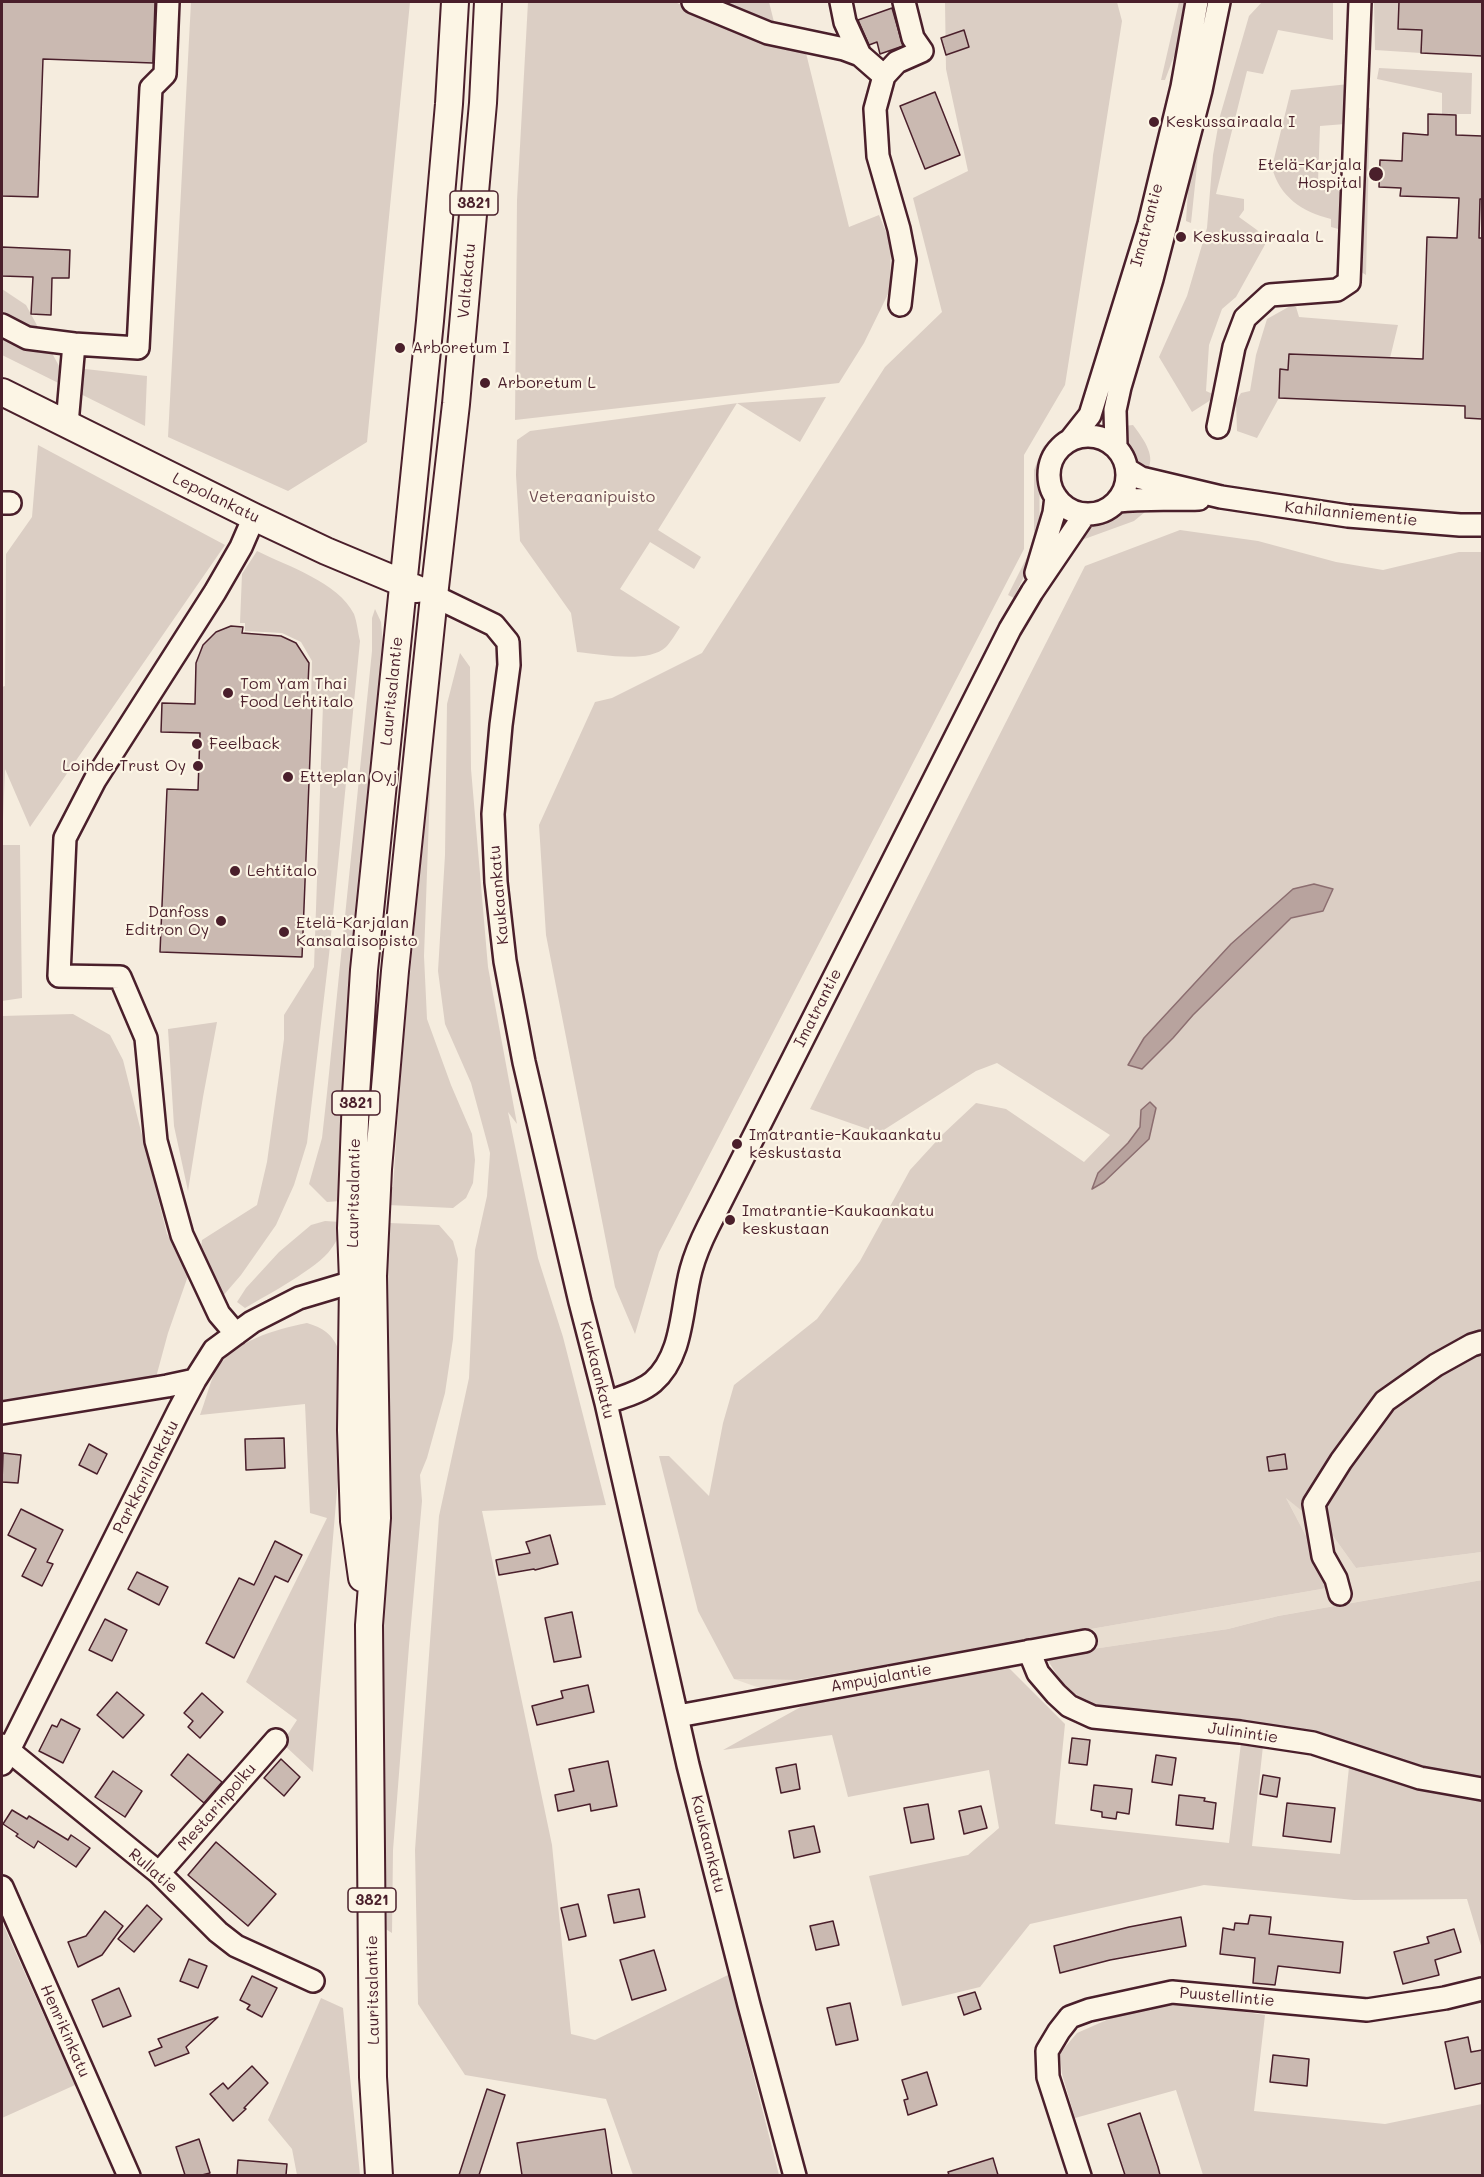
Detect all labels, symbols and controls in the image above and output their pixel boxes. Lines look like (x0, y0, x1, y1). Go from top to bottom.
place label: Keskussairaala I (1166, 112, 1295, 132)
marker: Keskussairaala I (1147, 115, 1161, 129)
place label: Etelä-Karjala Hospital (1258, 155, 1362, 193)
marker: Etelä-Karjala Hospital (1367, 165, 1385, 183)
street label: Imatrantie (1127, 181, 1167, 269)
road number: 3821 (450, 191, 498, 215)
place label: Keskussairaala L (1193, 227, 1324, 247)
marker: Keskussairaala L (1174, 230, 1188, 244)
street label: Valtakatu (454, 243, 480, 319)
place label: Arboretum I (412, 338, 509, 358)
marker: Arboretum I (393, 341, 407, 355)
place label: Arboretum L (497, 373, 596, 393)
marker: Arboretum L (478, 376, 492, 390)
street label: Lepolankatu (169, 469, 263, 527)
park label: Veteraanipuisto (529, 487, 655, 507)
street label: Kahilanniementie (1284, 497, 1418, 531)
street label: Lauritsalantie (377, 636, 407, 746)
place label: Tom Yam Thai Food Lehtitalo (240, 674, 353, 712)
marker: Tom Yam Thai Food Lehtitalo (221, 686, 235, 700)
place label: Feelback (209, 734, 280, 754)
marker: Feelback (190, 737, 204, 751)
place label: Loihde Trust Oy (62, 756, 186, 776)
marker: Loihde Trust Oy (191, 759, 205, 773)
place label: Etteplan Oyj (300, 767, 397, 787)
marker: Etteplan Oyj (281, 770, 295, 784)
street label: Kaukaankatu (485, 844, 513, 946)
place label: Lehtitalo (247, 861, 317, 881)
marker: Lehtitalo (228, 864, 242, 878)
place label: Danfoss Editron Oy (125, 902, 209, 940)
place label: Etelä-Karjalan Kansalaisopisto (296, 913, 418, 951)
marker: Danfoss Editron Oy (214, 914, 228, 928)
marker: Etelä-Karjalan Kansalaisopisto (277, 925, 291, 939)
street label: Imatrantie (790, 966, 846, 1050)
road number: 3821 (332, 1091, 380, 1115)
place label: Imatrantie-Kaukaankatu keskustasta (749, 1125, 941, 1163)
marker: Imatrantie-Kaukaankatu keskustasta (730, 1137, 744, 1151)
street label: Lauritsalantie (343, 1138, 365, 1248)
place label: Imatrantie-Kaukaankatu keskustaan (742, 1201, 934, 1239)
marker: Imatrantie-Kaukaankatu keskustaan (723, 1213, 737, 1227)
street label: Kaukaankatu (576, 1319, 618, 1421)
street label: Parkkarilankatu (109, 1417, 183, 1537)
street label: Ampujalantie (829, 1660, 933, 1696)
street label: Julinintie (1207, 1719, 1279, 1747)
street label: Mestarinpolku (174, 1759, 260, 1855)
street label: Kaukaankatu (687, 1793, 729, 1895)
street label: Rullatie (124, 1844, 182, 1898)
road number: 3821 (348, 1888, 396, 1912)
street label: Lauritsalantie (362, 1935, 384, 2045)
street label: Henrikinkatu (36, 1982, 94, 2080)
street label: Puustellintie (1179, 1983, 1275, 2011)

